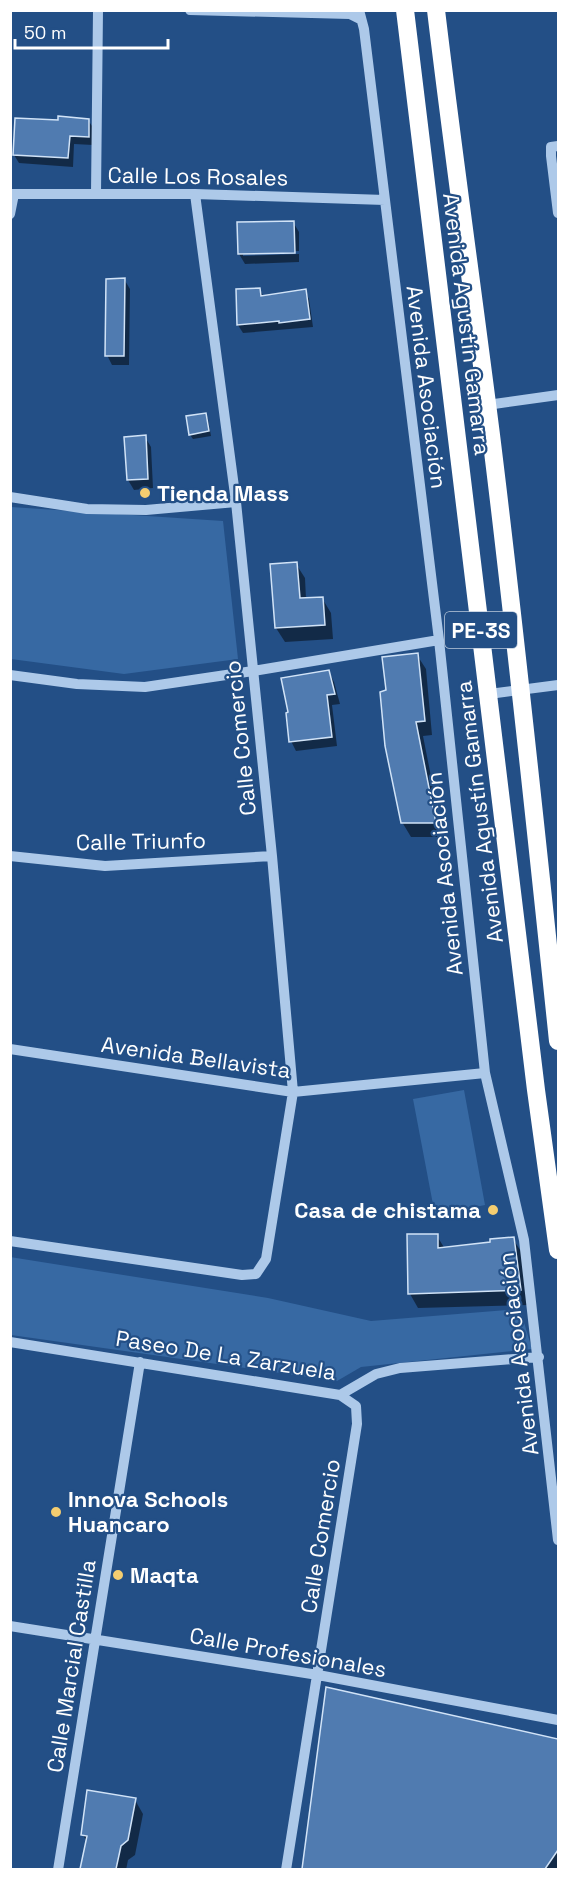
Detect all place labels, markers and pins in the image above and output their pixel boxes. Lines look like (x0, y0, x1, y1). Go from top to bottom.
place label: Tienda Mass (157, 479, 289, 507)
marker: Tienda Mass (138, 486, 152, 500)
place label: Casa de chistama (294, 1196, 481, 1224)
marker: Casa de chistama (486, 1203, 500, 1217)
place label: Innova Schools Huancaro (68, 1485, 228, 1538)
marker: Innova Schools Huancaro (49, 1505, 63, 1519)
place label: Maqta (130, 1561, 199, 1589)
marker: Maqta (111, 1568, 125, 1582)

